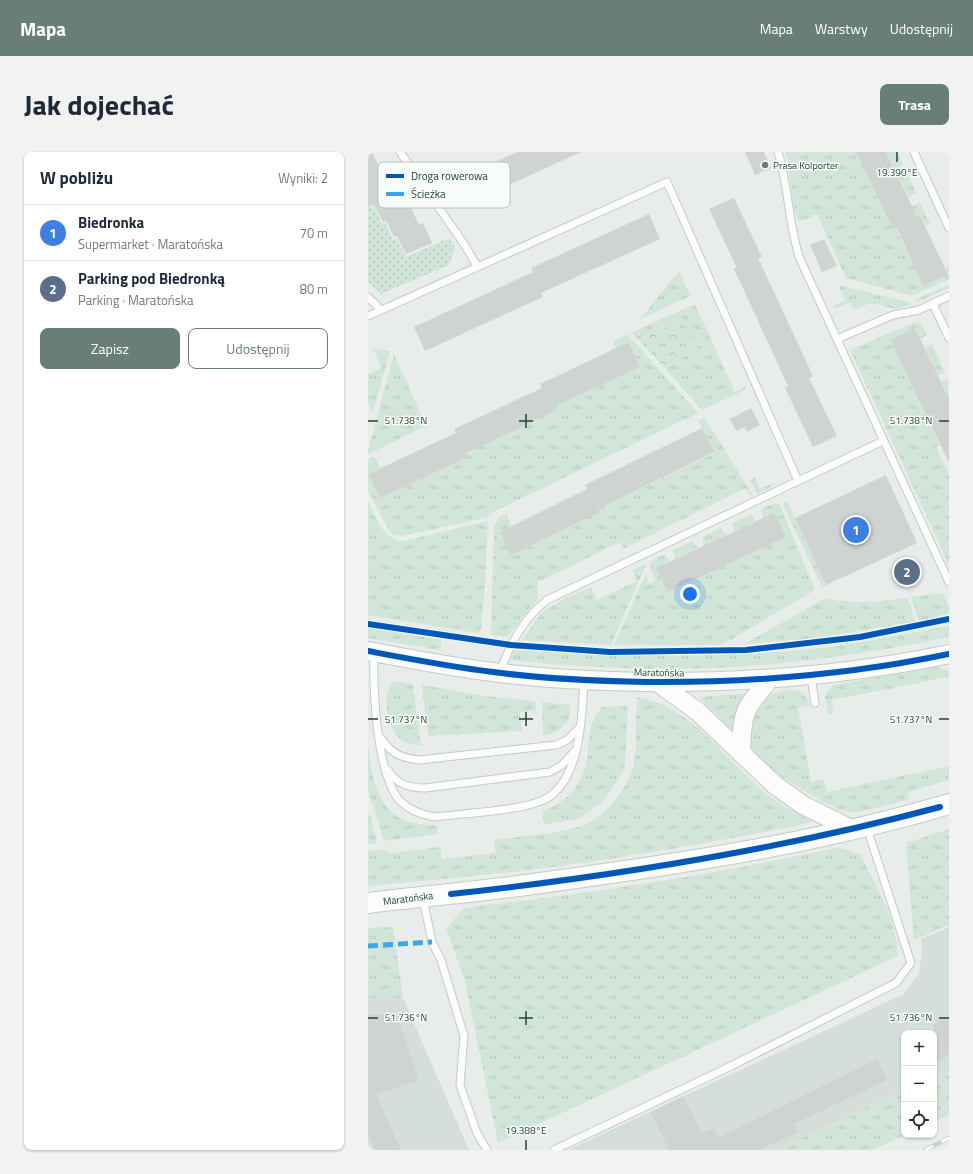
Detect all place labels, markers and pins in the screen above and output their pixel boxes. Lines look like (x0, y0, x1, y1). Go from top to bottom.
place label: Prasa Kolporter (773, 158, 839, 173)
marker: Prasa Kolporter (760, 160, 770, 170)
pin: 1 (843, 515, 869, 545)
pin: 2 (894, 557, 920, 587)

